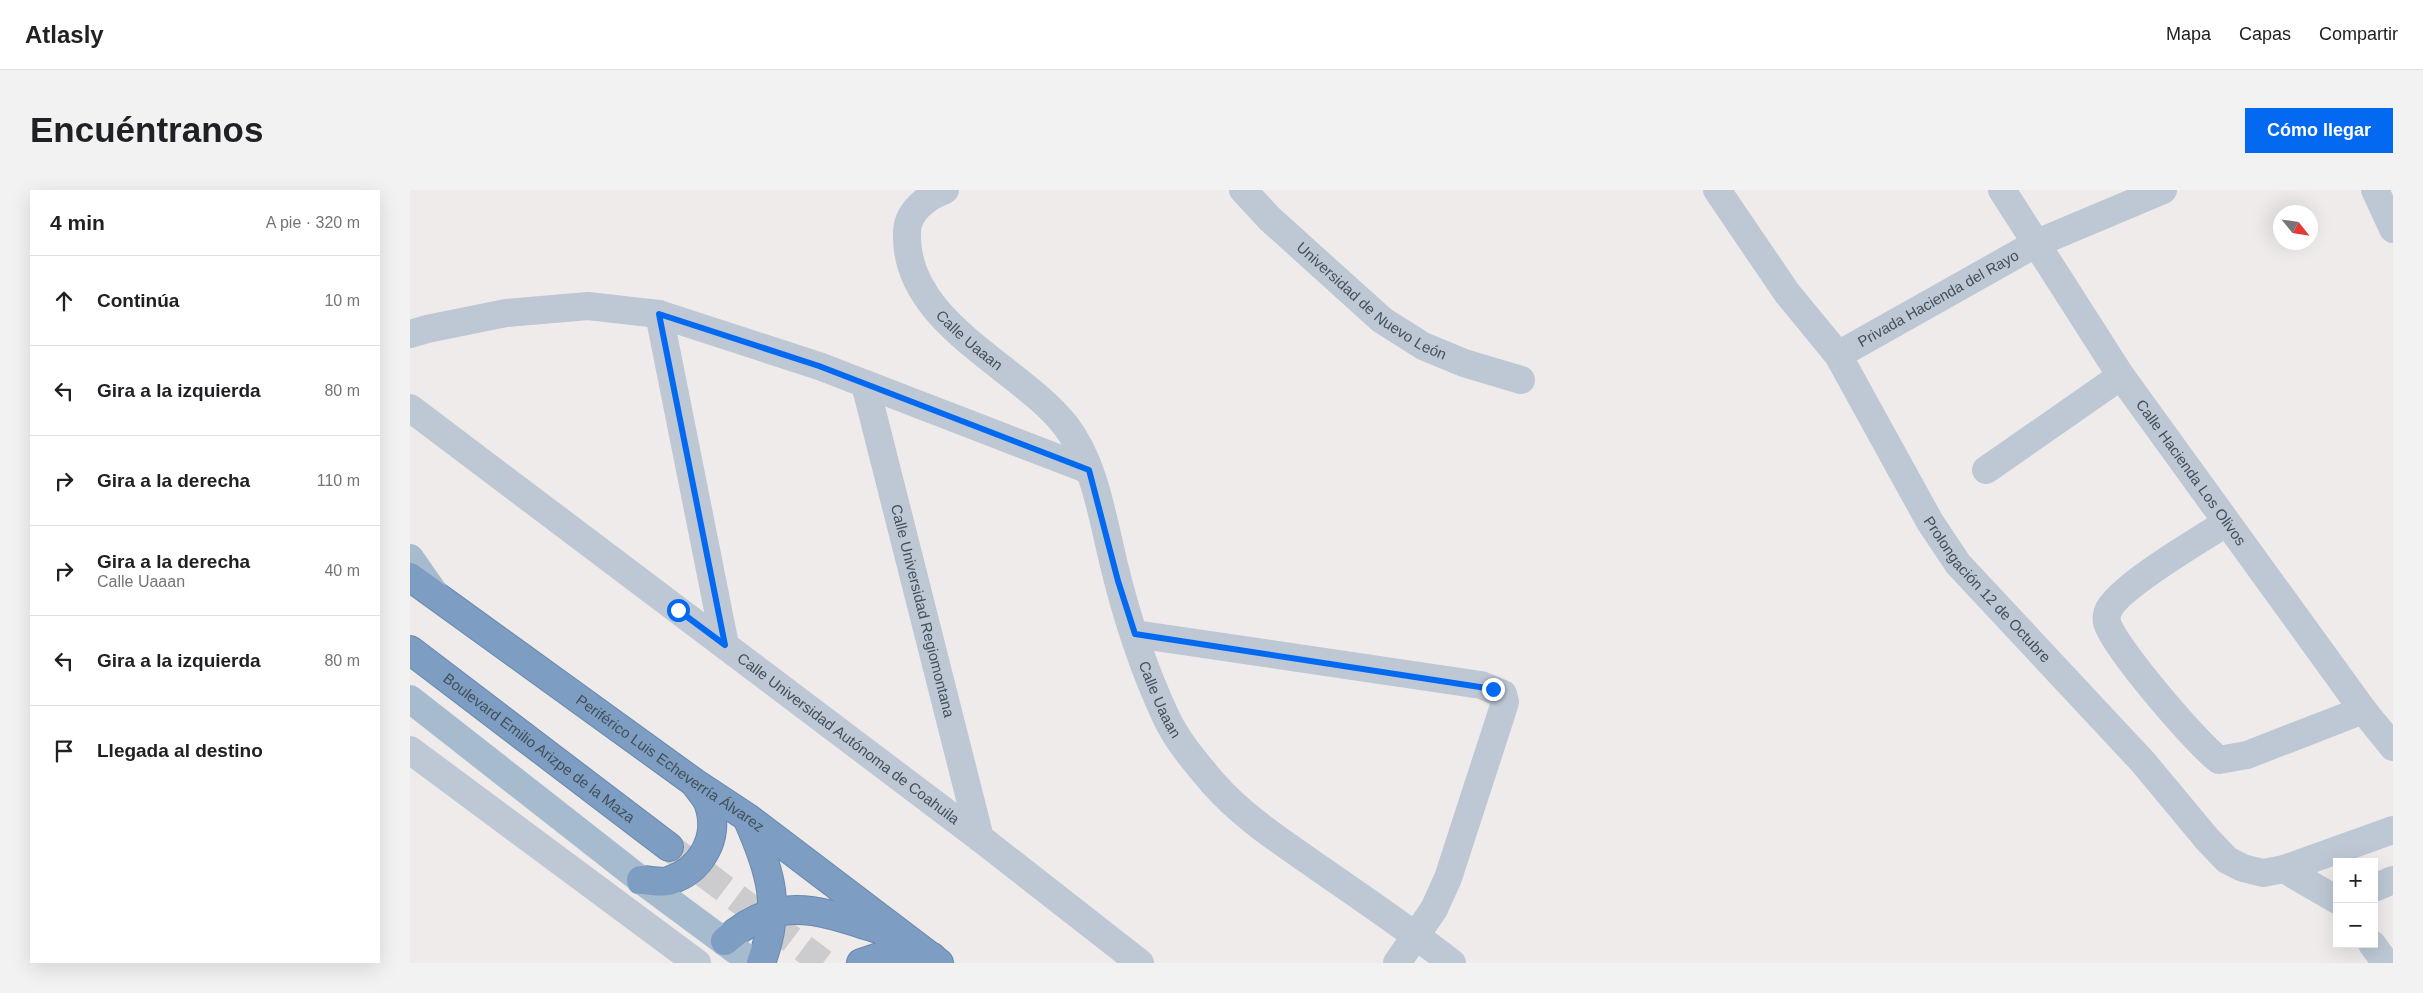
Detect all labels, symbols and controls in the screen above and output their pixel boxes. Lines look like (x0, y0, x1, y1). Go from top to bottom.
text: Atlasly (25, 21, 104, 48)
text: Mapa (2166, 24, 2211, 44)
text: Capas (2239, 24, 2291, 44)
text: Compartir (2319, 24, 2398, 44)
button: Cómo llegar (2245, 108, 2393, 153)
text: Encuéntranos (30, 110, 263, 149)
north arrow (2273, 205, 2318, 250)
text: 4 min (50, 211, 105, 234)
text: A pie · 320 m (266, 214, 360, 231)
street label: Universidad de Nuevo León (1293, 238, 1449, 363)
street label: Privada Hacienda del Rayo (1855, 246, 2021, 350)
icon: ahead (50, 287, 78, 315)
text: Continúa (97, 290, 179, 311)
text: 10 m (324, 292, 360, 309)
street label: Calle Uaaan (933, 306, 1006, 373)
icon: left (50, 377, 78, 405)
text: Gira a la izquierda (97, 380, 261, 401)
text: 80 m (324, 382, 360, 399)
street label: Calle Hacienda Los Olivos (2133, 396, 2250, 548)
icon: right (50, 467, 78, 495)
text: Gira a la derecha (97, 470, 250, 491)
text: 110 m (317, 472, 360, 489)
street label: Calle Universidad Regiomontana (888, 502, 958, 720)
street label: Prolongación 12 de Octubre (1921, 513, 2054, 666)
text: Gira a la derecha (97, 551, 250, 572)
icon: right (50, 557, 78, 585)
text: 40 m (324, 562, 360, 579)
text: Calle Uaaan (97, 573, 185, 590)
route start (667, 599, 690, 622)
icon: left (50, 647, 78, 675)
street label: Calle Universidad Autónoma de Coahuila (734, 649, 963, 828)
text: Gira a la izquierda (97, 650, 261, 671)
text: 80 m (324, 652, 360, 669)
street label: Calle Uaaan (1136, 659, 1185, 741)
street label: Boulevard Emilio Arizpe de la Maza (440, 669, 639, 826)
route end (1482, 678, 1505, 701)
street label: Periférico Luis Echeverría Álvarez (573, 691, 768, 835)
icon: arrive (50, 737, 78, 765)
text: Llegada al destino (97, 740, 263, 761)
map controls (2333, 858, 2378, 948)
button: + (2333, 858, 2378, 903)
button: − (2333, 903, 2378, 948)

